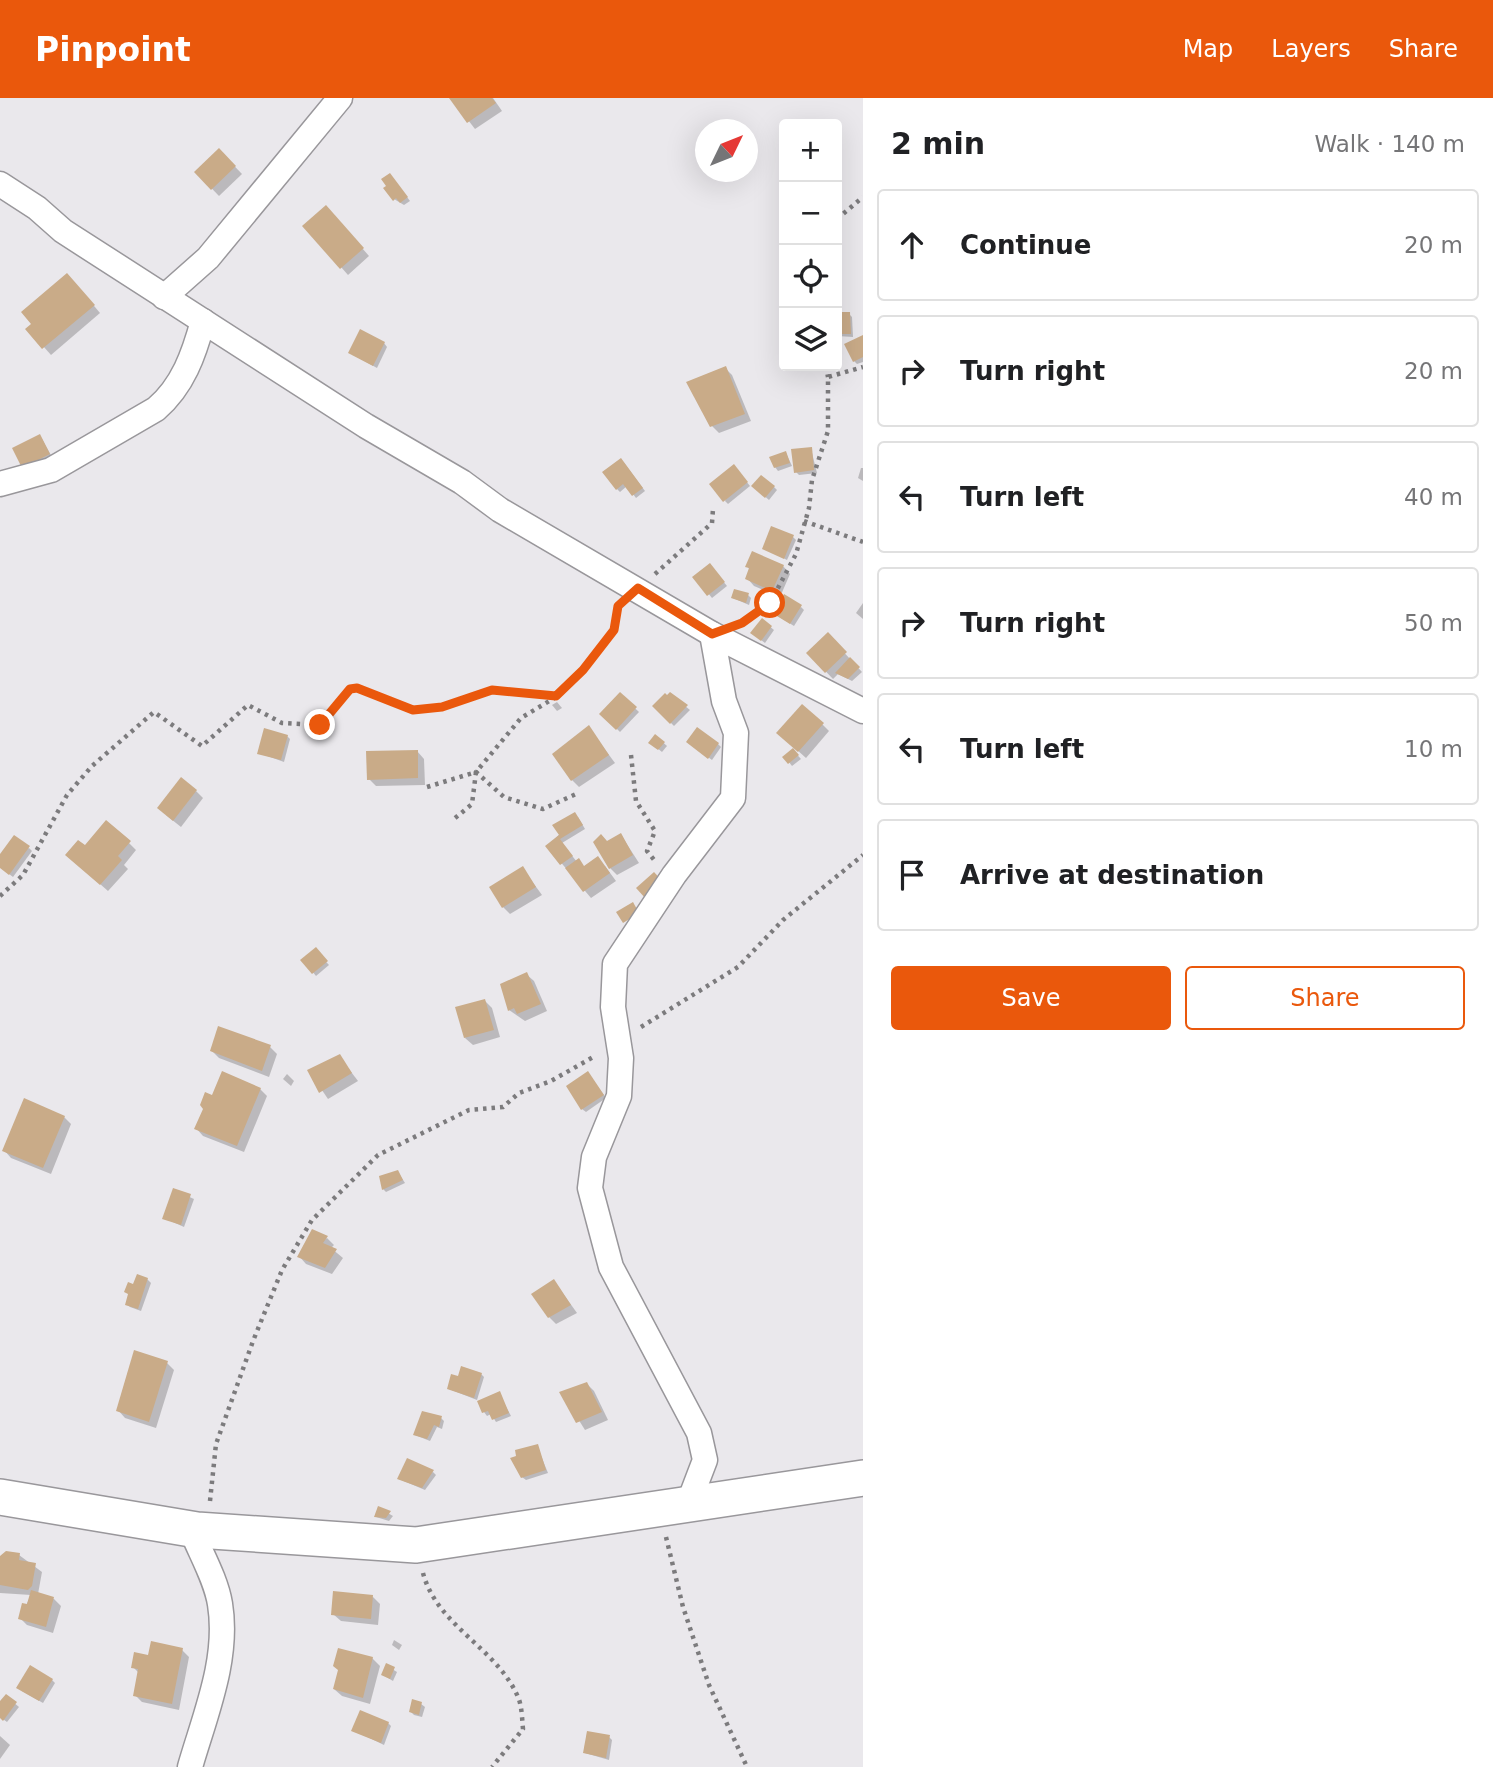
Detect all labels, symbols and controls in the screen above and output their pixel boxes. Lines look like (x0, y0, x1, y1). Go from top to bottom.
text: Pinpoint (35, 30, 191, 69)
text: Map (1183, 35, 1233, 63)
text: Layers (1271, 35, 1351, 63)
text: Share (1389, 35, 1458, 63)
north arrow (695, 119, 758, 182)
map controls (779, 119, 842, 371)
button: + (779, 119, 842, 182)
text: 2 min (891, 126, 985, 161)
text: Walk · 140 m (1314, 131, 1465, 157)
button: − (779, 182, 842, 245)
icon: ahead (893, 226, 931, 264)
text: Continue (960, 230, 1091, 260)
text: 20 m (1404, 232, 1463, 258)
button: locate (779, 245, 842, 308)
button: layers (779, 308, 842, 371)
icon: right (893, 352, 931, 390)
text: Turn right (960, 356, 1105, 386)
text: 20 m (1404, 358, 1463, 384)
icon: left (893, 478, 931, 516)
text: Turn left (960, 482, 1084, 512)
text: 40 m (1404, 484, 1463, 510)
route start (754, 587, 785, 618)
icon: right (893, 604, 931, 642)
text: Turn right (960, 608, 1105, 638)
text: 50 m (1404, 610, 1463, 636)
route end (304, 709, 335, 740)
icon: left (893, 730, 931, 768)
text: Turn left (960, 734, 1084, 764)
text: 10 m (1404, 736, 1463, 762)
icon: arrive (893, 856, 931, 894)
text: Arrive at destination (960, 860, 1264, 890)
button: Save (891, 966, 1171, 1030)
button: Share (1185, 966, 1465, 1030)

